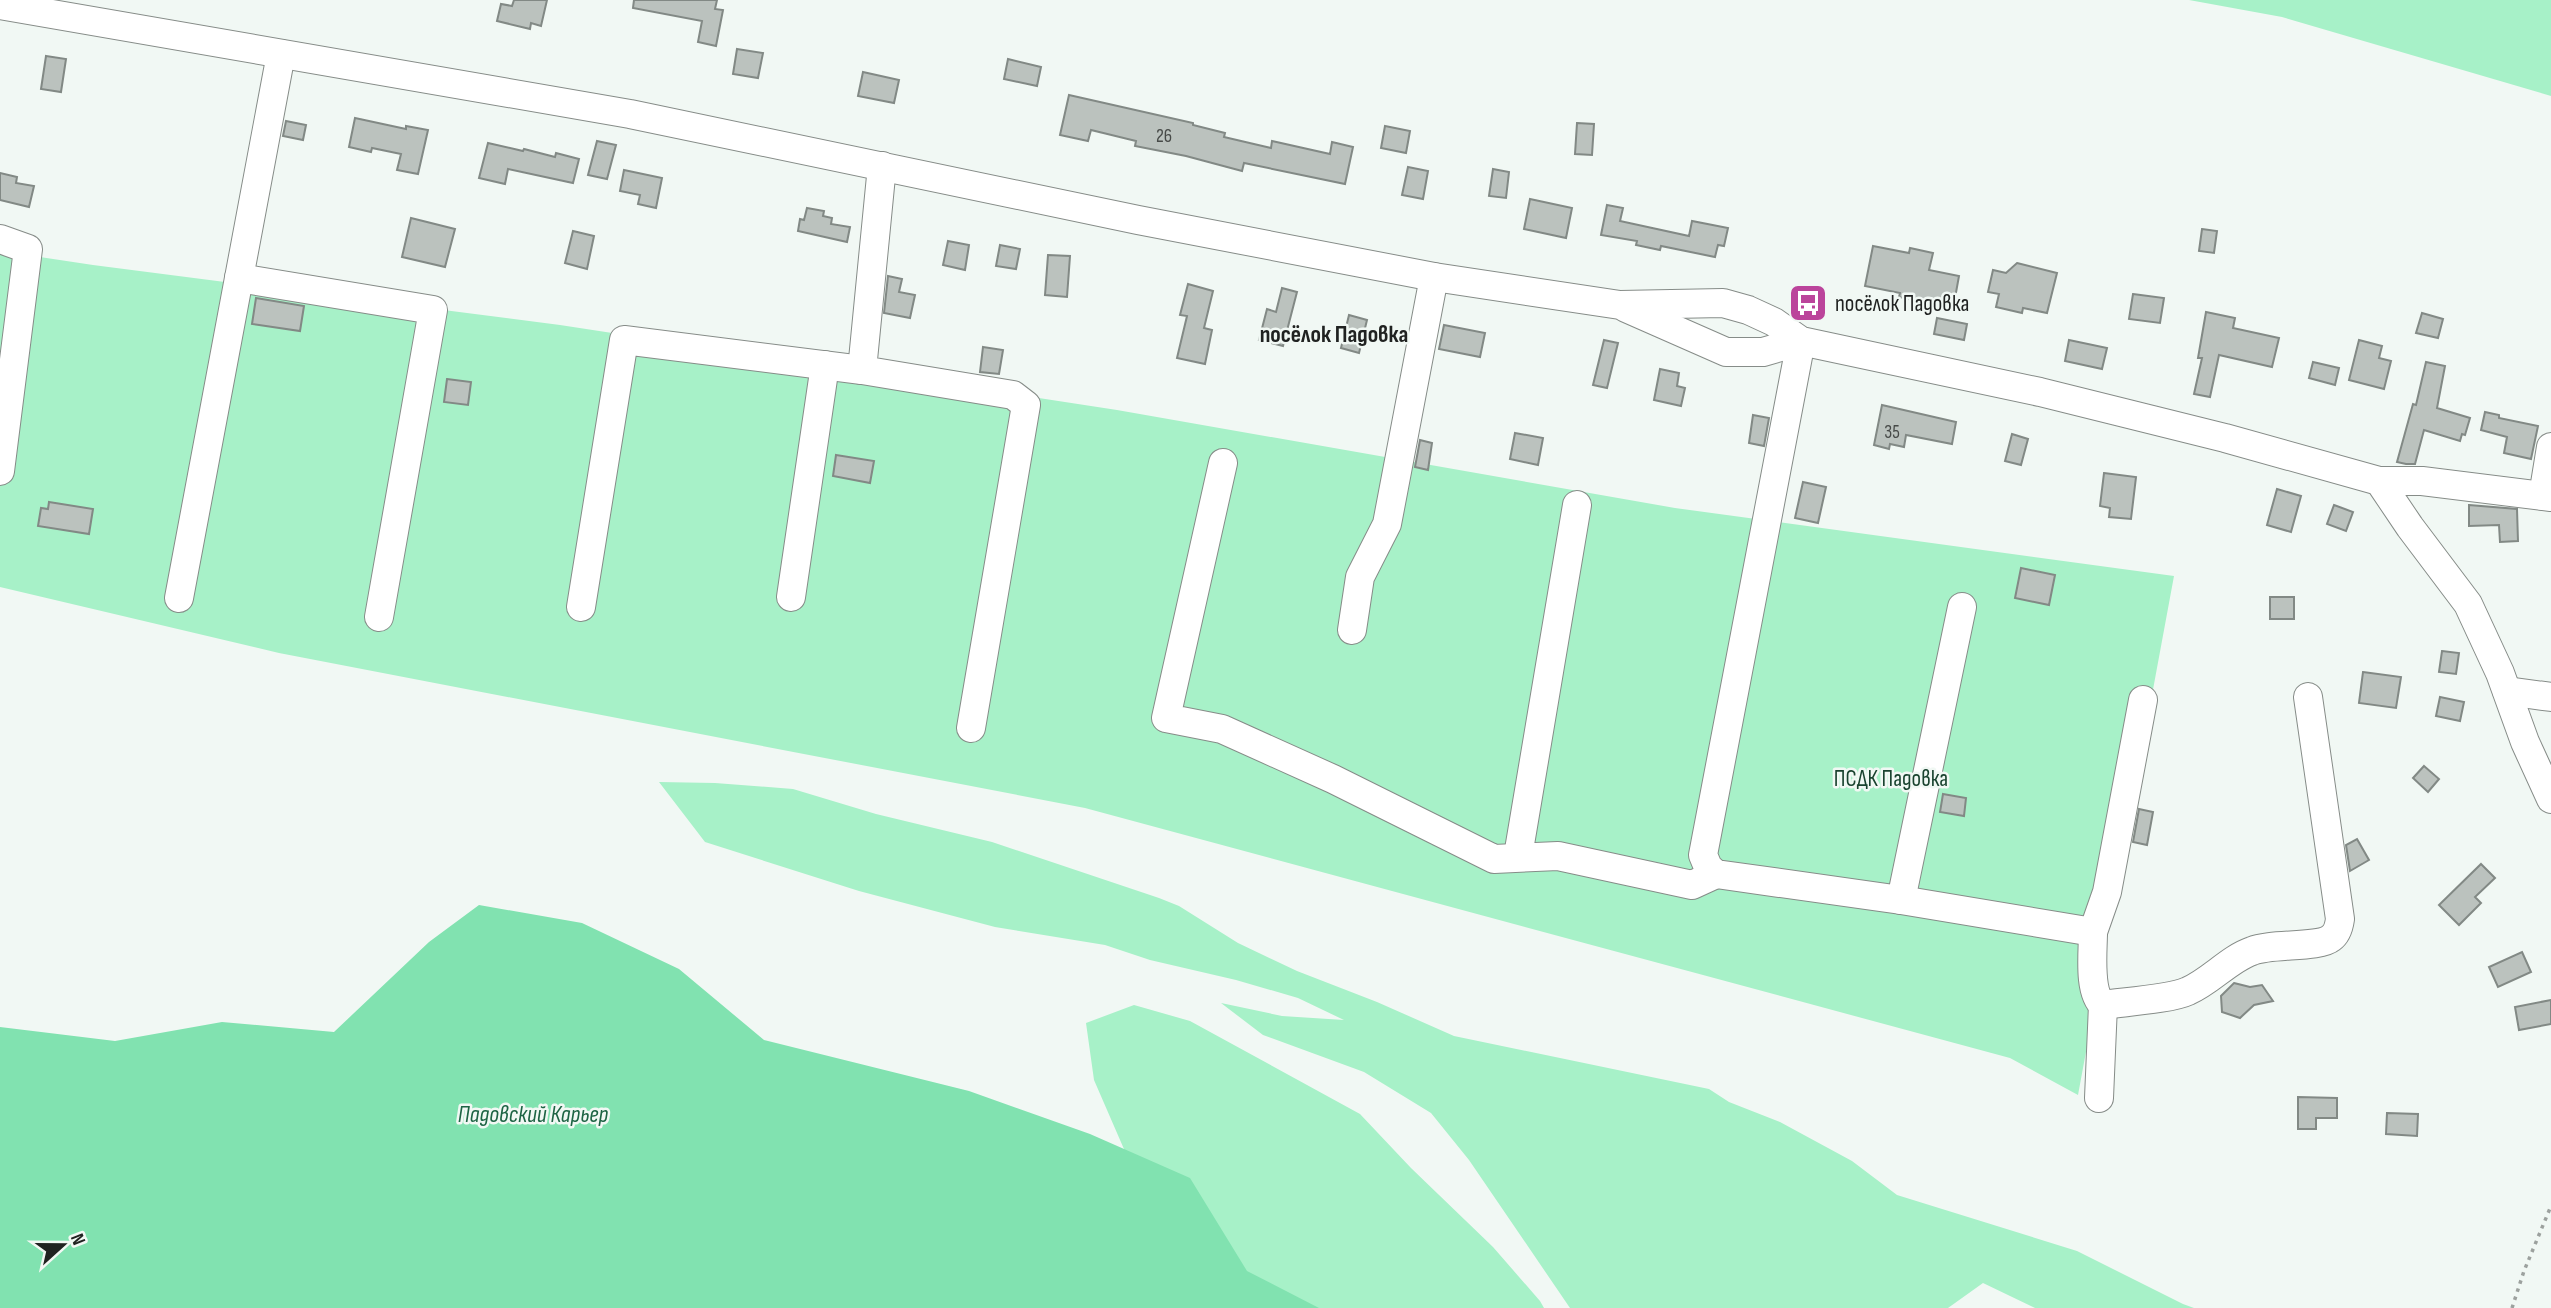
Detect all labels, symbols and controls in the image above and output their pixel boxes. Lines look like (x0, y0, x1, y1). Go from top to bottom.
house number: 26 (1156, 125, 1172, 148)
bus stop icon: посёлок Падовка (1787, 282, 1829, 324)
place label: посёлок Падовка (1835, 290, 1969, 318)
district label: посёлок Падовка (1260, 320, 1408, 349)
house number: 35 (1884, 421, 1900, 444)
park label: ПСДК Падовка (1834, 765, 1948, 793)
water label: Падовский Карьер (458, 1100, 609, 1129)
north arrow (28, 1210, 98, 1280)
text: N (65, 1231, 90, 1248)

